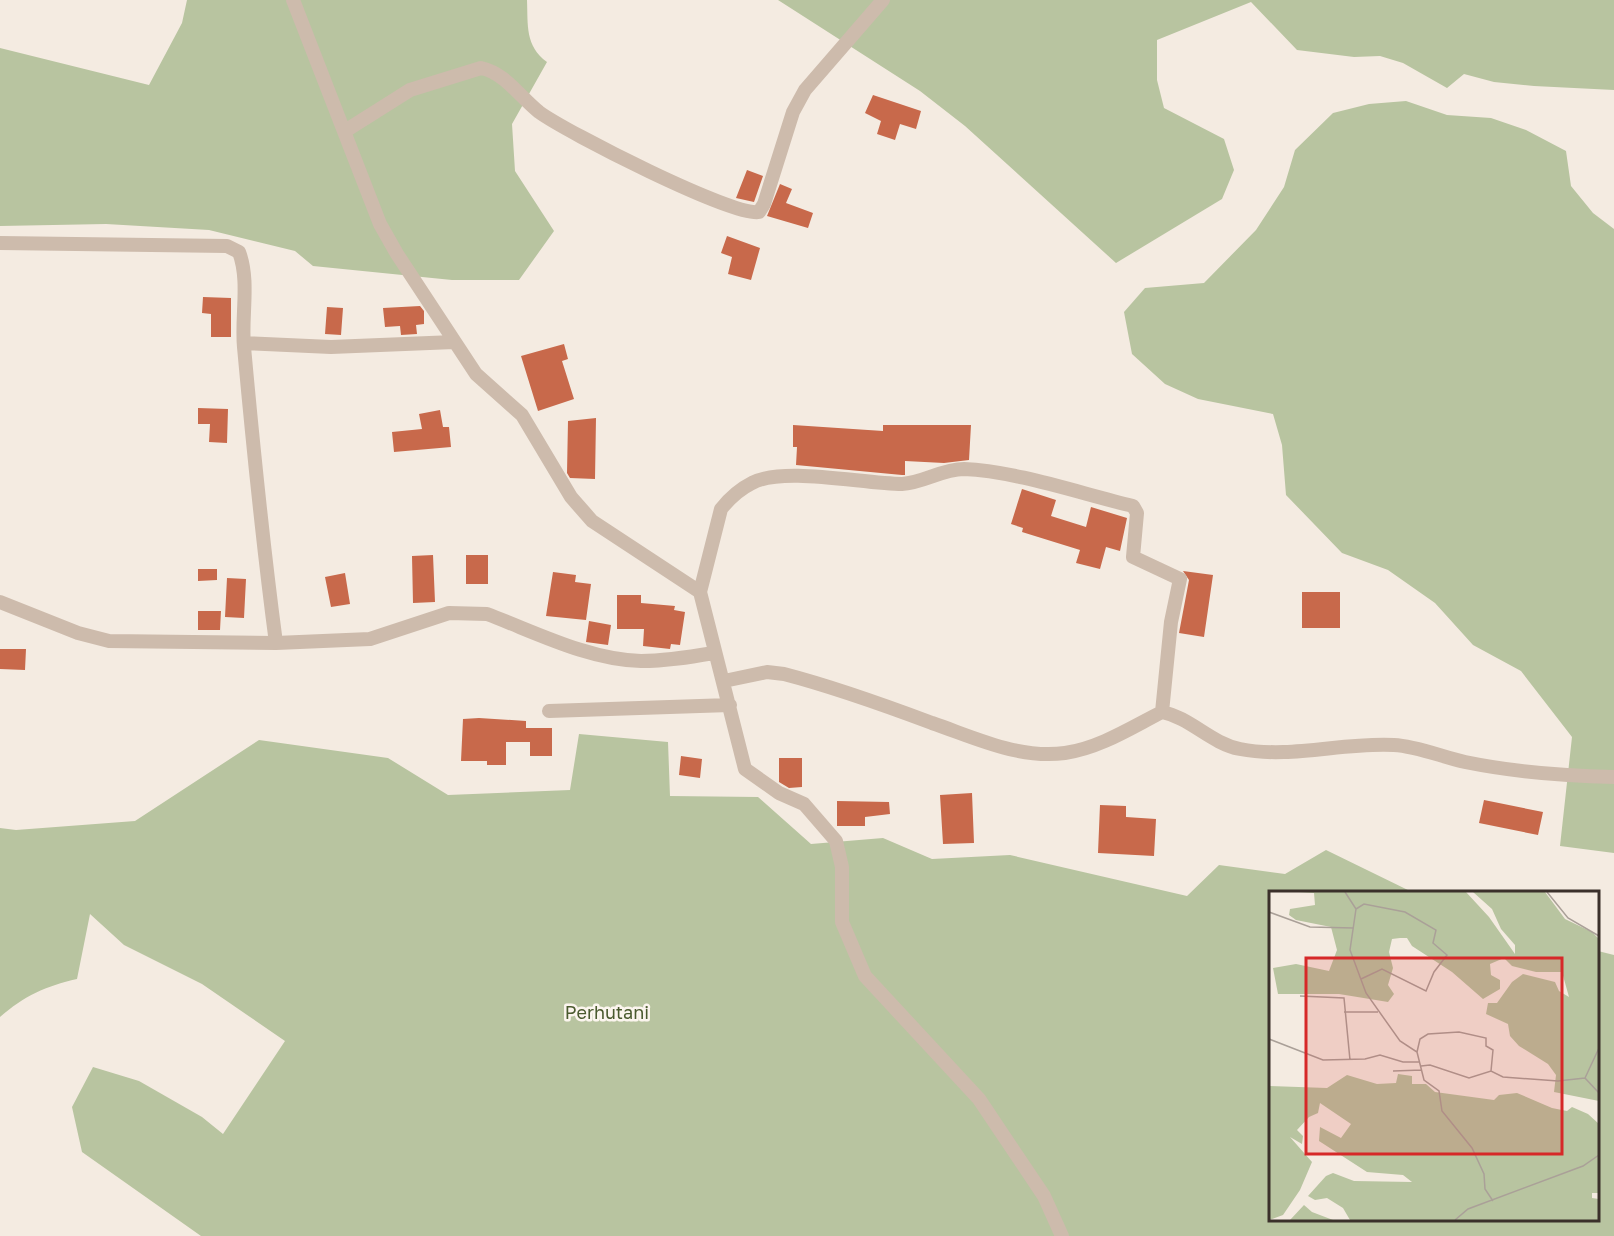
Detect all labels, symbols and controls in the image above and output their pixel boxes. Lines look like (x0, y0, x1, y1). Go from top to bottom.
inset map (1269, 891, 1599, 1221)
park label: Perhutani (565, 1001, 649, 1023)

